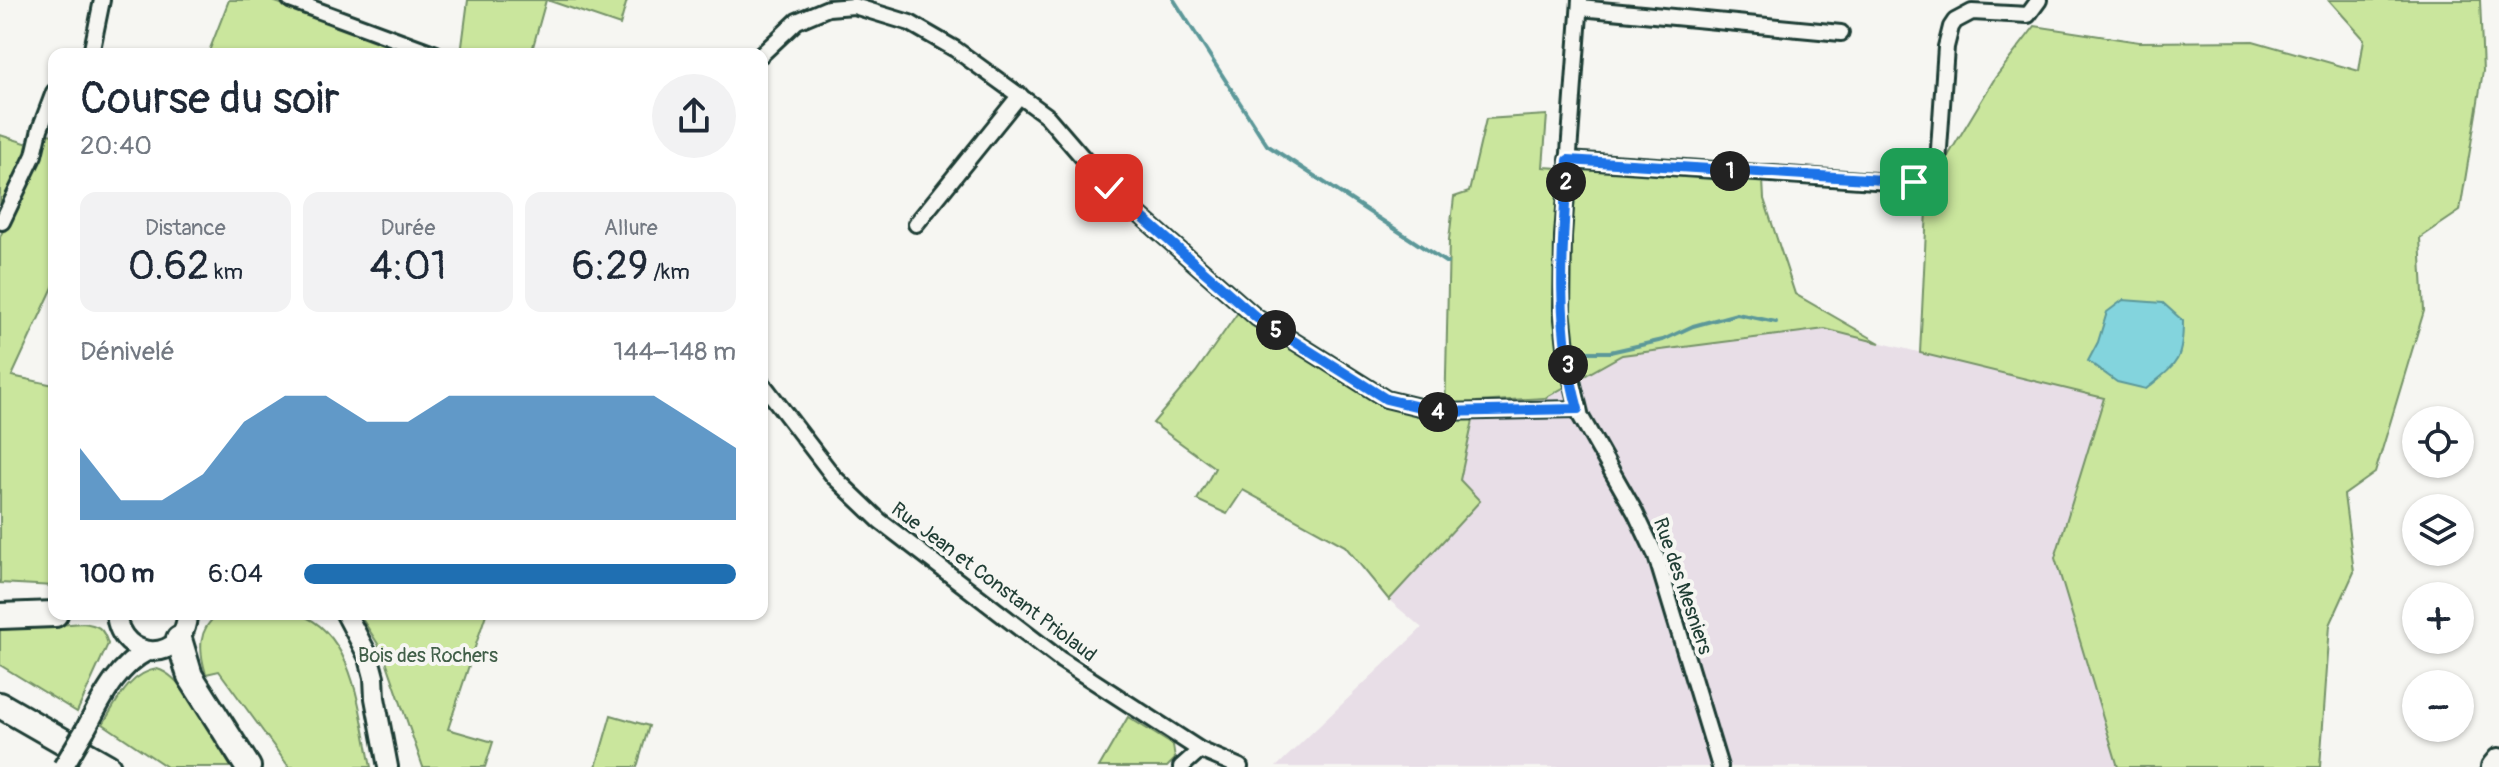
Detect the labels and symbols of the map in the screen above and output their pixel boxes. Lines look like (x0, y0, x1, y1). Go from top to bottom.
pin (1880, 148, 1948, 216)
pin: 1 (1710, 151, 1750, 191)
pin (1075, 154, 1143, 222)
pin: 2 (1546, 162, 1586, 202)
pin: 5 (1256, 310, 1296, 350)
pin: 3 (1548, 345, 1588, 385)
pin: 4 (1418, 392, 1458, 432)
street label: Rue Jean et Constant Priolaud (886, 497, 1102, 667)
street label: Rue des Mesniers (1648, 514, 1718, 658)
park label: Bois des Rochers (358, 643, 498, 668)

